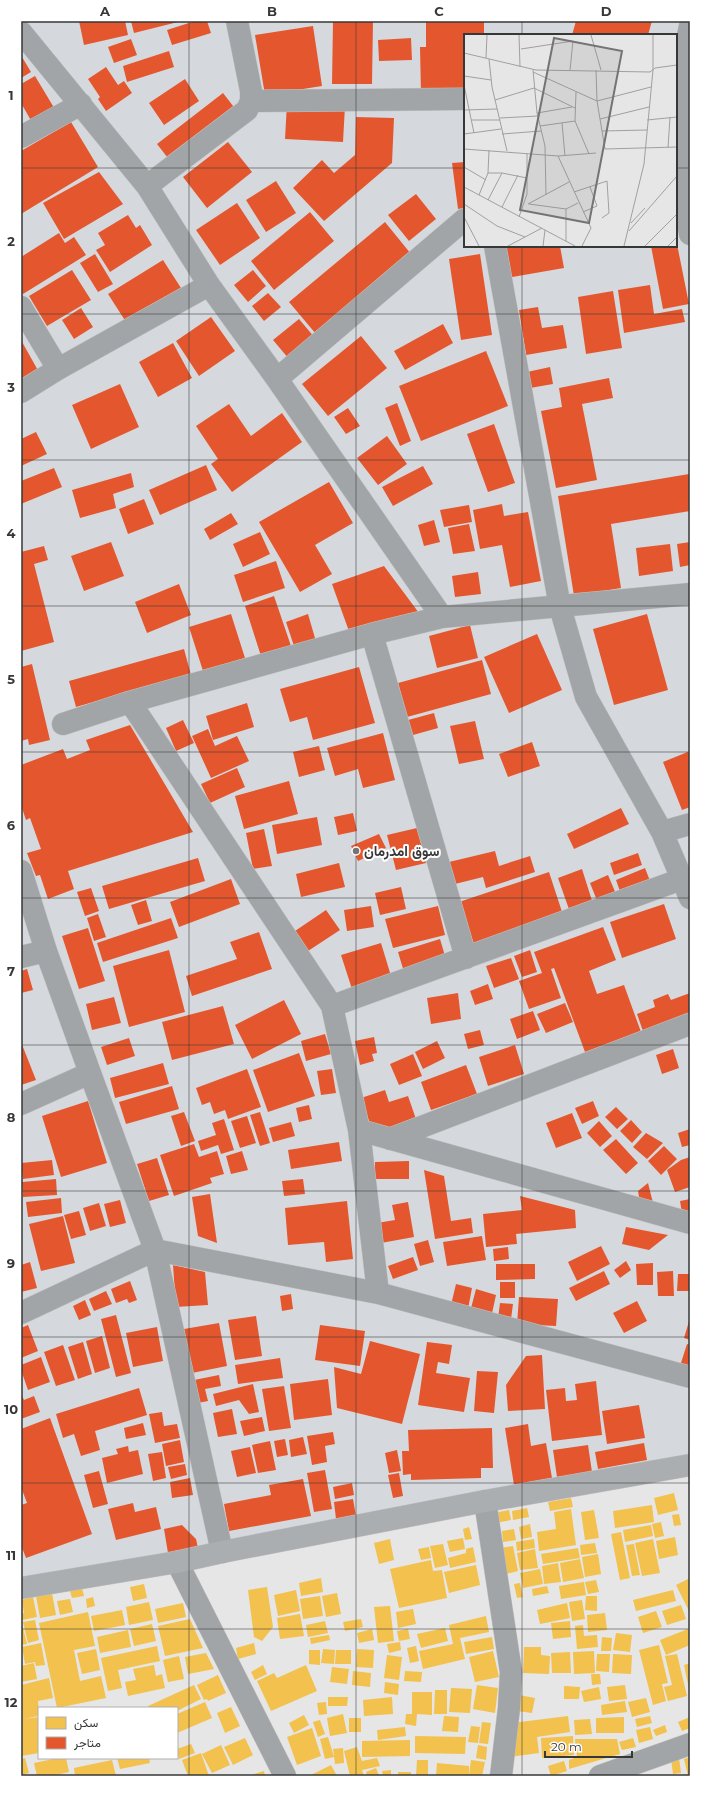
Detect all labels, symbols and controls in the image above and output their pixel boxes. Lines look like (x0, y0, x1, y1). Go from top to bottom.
text: A (99, 3, 111, 19)
text: B (267, 3, 277, 19)
text: C (434, 3, 444, 19)
text: D (601, 3, 612, 19)
inset map (464, 34, 677, 247)
text: 1 (8, 87, 14, 103)
text: 2 (7, 233, 15, 249)
text: 3 (6, 379, 15, 395)
text: 4 (7, 525, 16, 541)
text: 5 (7, 671, 15, 687)
text: 6 (7, 817, 16, 833)
place label: سوق امدرمان (364, 842, 439, 860)
marker: سوق امدرمان (351, 846, 361, 856)
text: 7 (7, 963, 15, 979)
text: 8 (7, 1109, 16, 1125)
text: 9 (7, 1255, 15, 1271)
text: 10 (4, 1401, 18, 1417)
text: 11 (6, 1547, 16, 1563)
text: 12 (5, 1694, 18, 1710)
legend (38, 1707, 178, 1759)
text: سكن (74, 1715, 98, 1731)
scale bar (545, 1733, 632, 1759)
text: متاجر (73, 1735, 101, 1751)
text: 20 m (551, 1739, 582, 1754)

